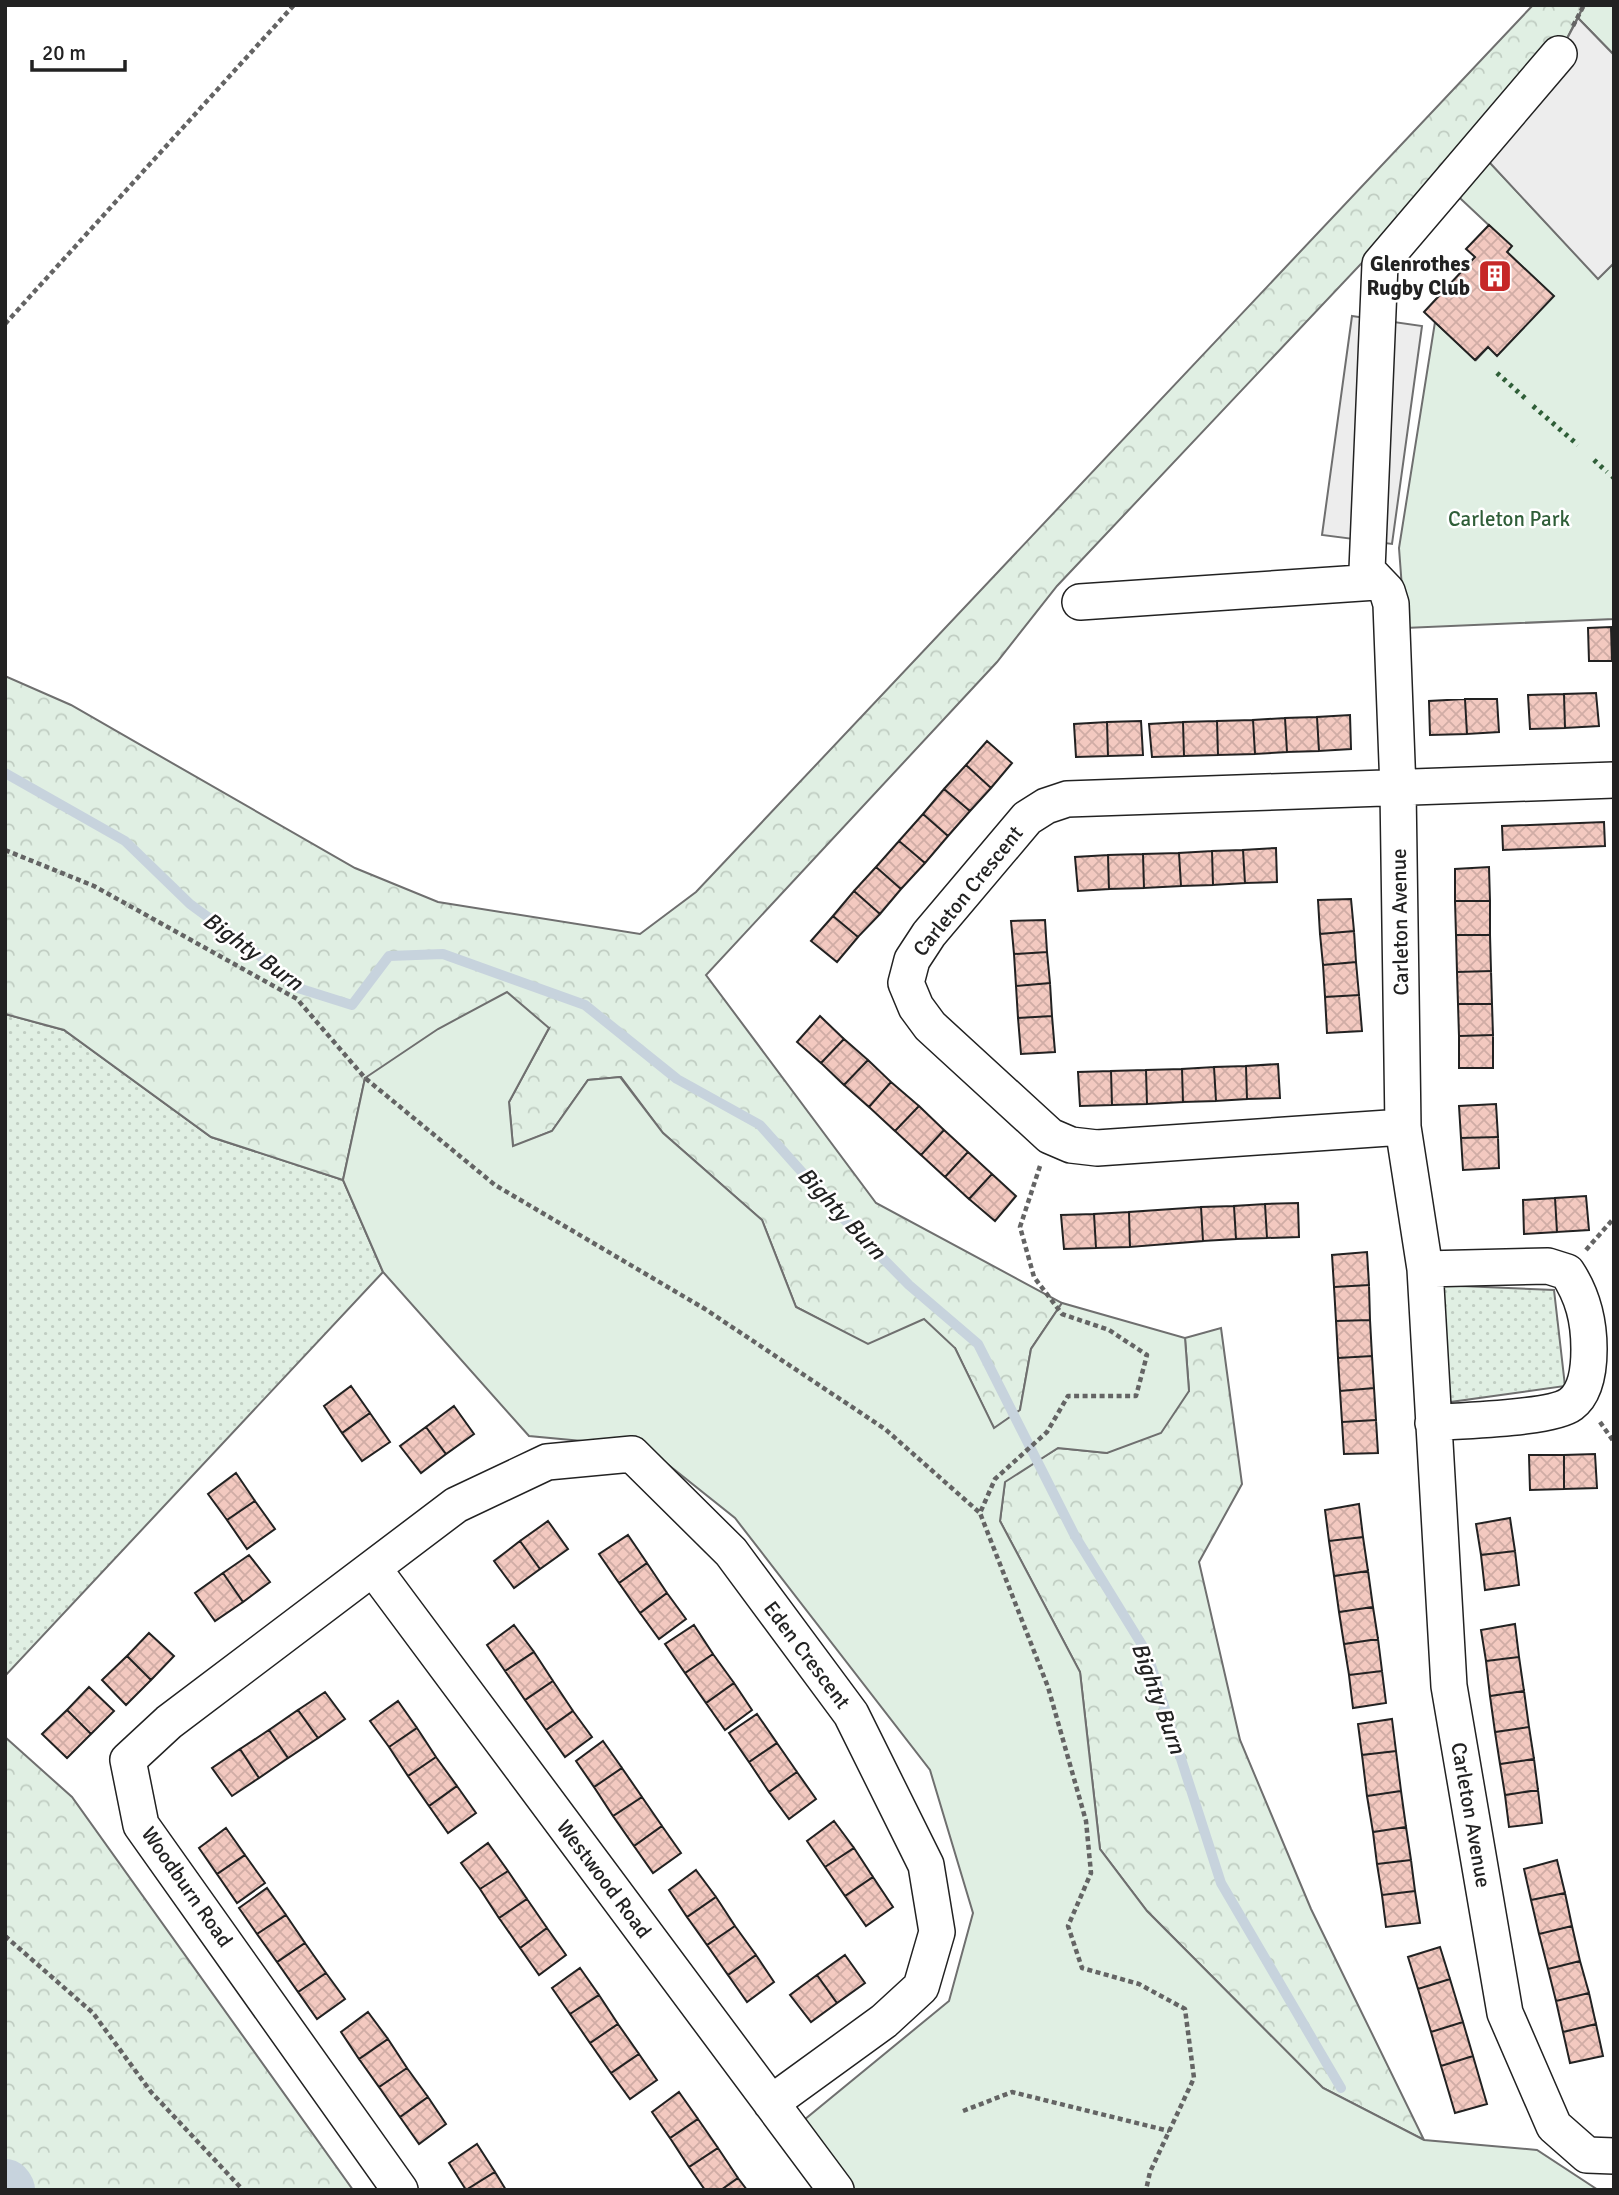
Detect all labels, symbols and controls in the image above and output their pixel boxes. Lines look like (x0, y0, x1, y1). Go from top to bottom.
scale bar (32, 28, 124, 72)
text: 20 m (42, 40, 86, 66)
place label: Glenrothes Rugby Club (1367, 251, 1470, 301)
building icon: Glenrothes Rugby Club (1476, 257, 1514, 295)
park label: Carleton Park (1448, 506, 1570, 532)
street label: Carleton Crescent (907, 821, 1029, 961)
street label: Carleton Avenue (1386, 848, 1414, 996)
water label: Bighty Burn (197, 905, 309, 998)
water label: Bighty Burn (791, 1161, 893, 1267)
street label: Eden Crescent (758, 1596, 856, 1714)
water label: Bighty Burn (1125, 1639, 1193, 1759)
street label: Carleton Avenue (1445, 1740, 1497, 1890)
street label: Westwood Road (551, 1815, 657, 1943)
street label: Woodburn Road (136, 1822, 238, 1952)

